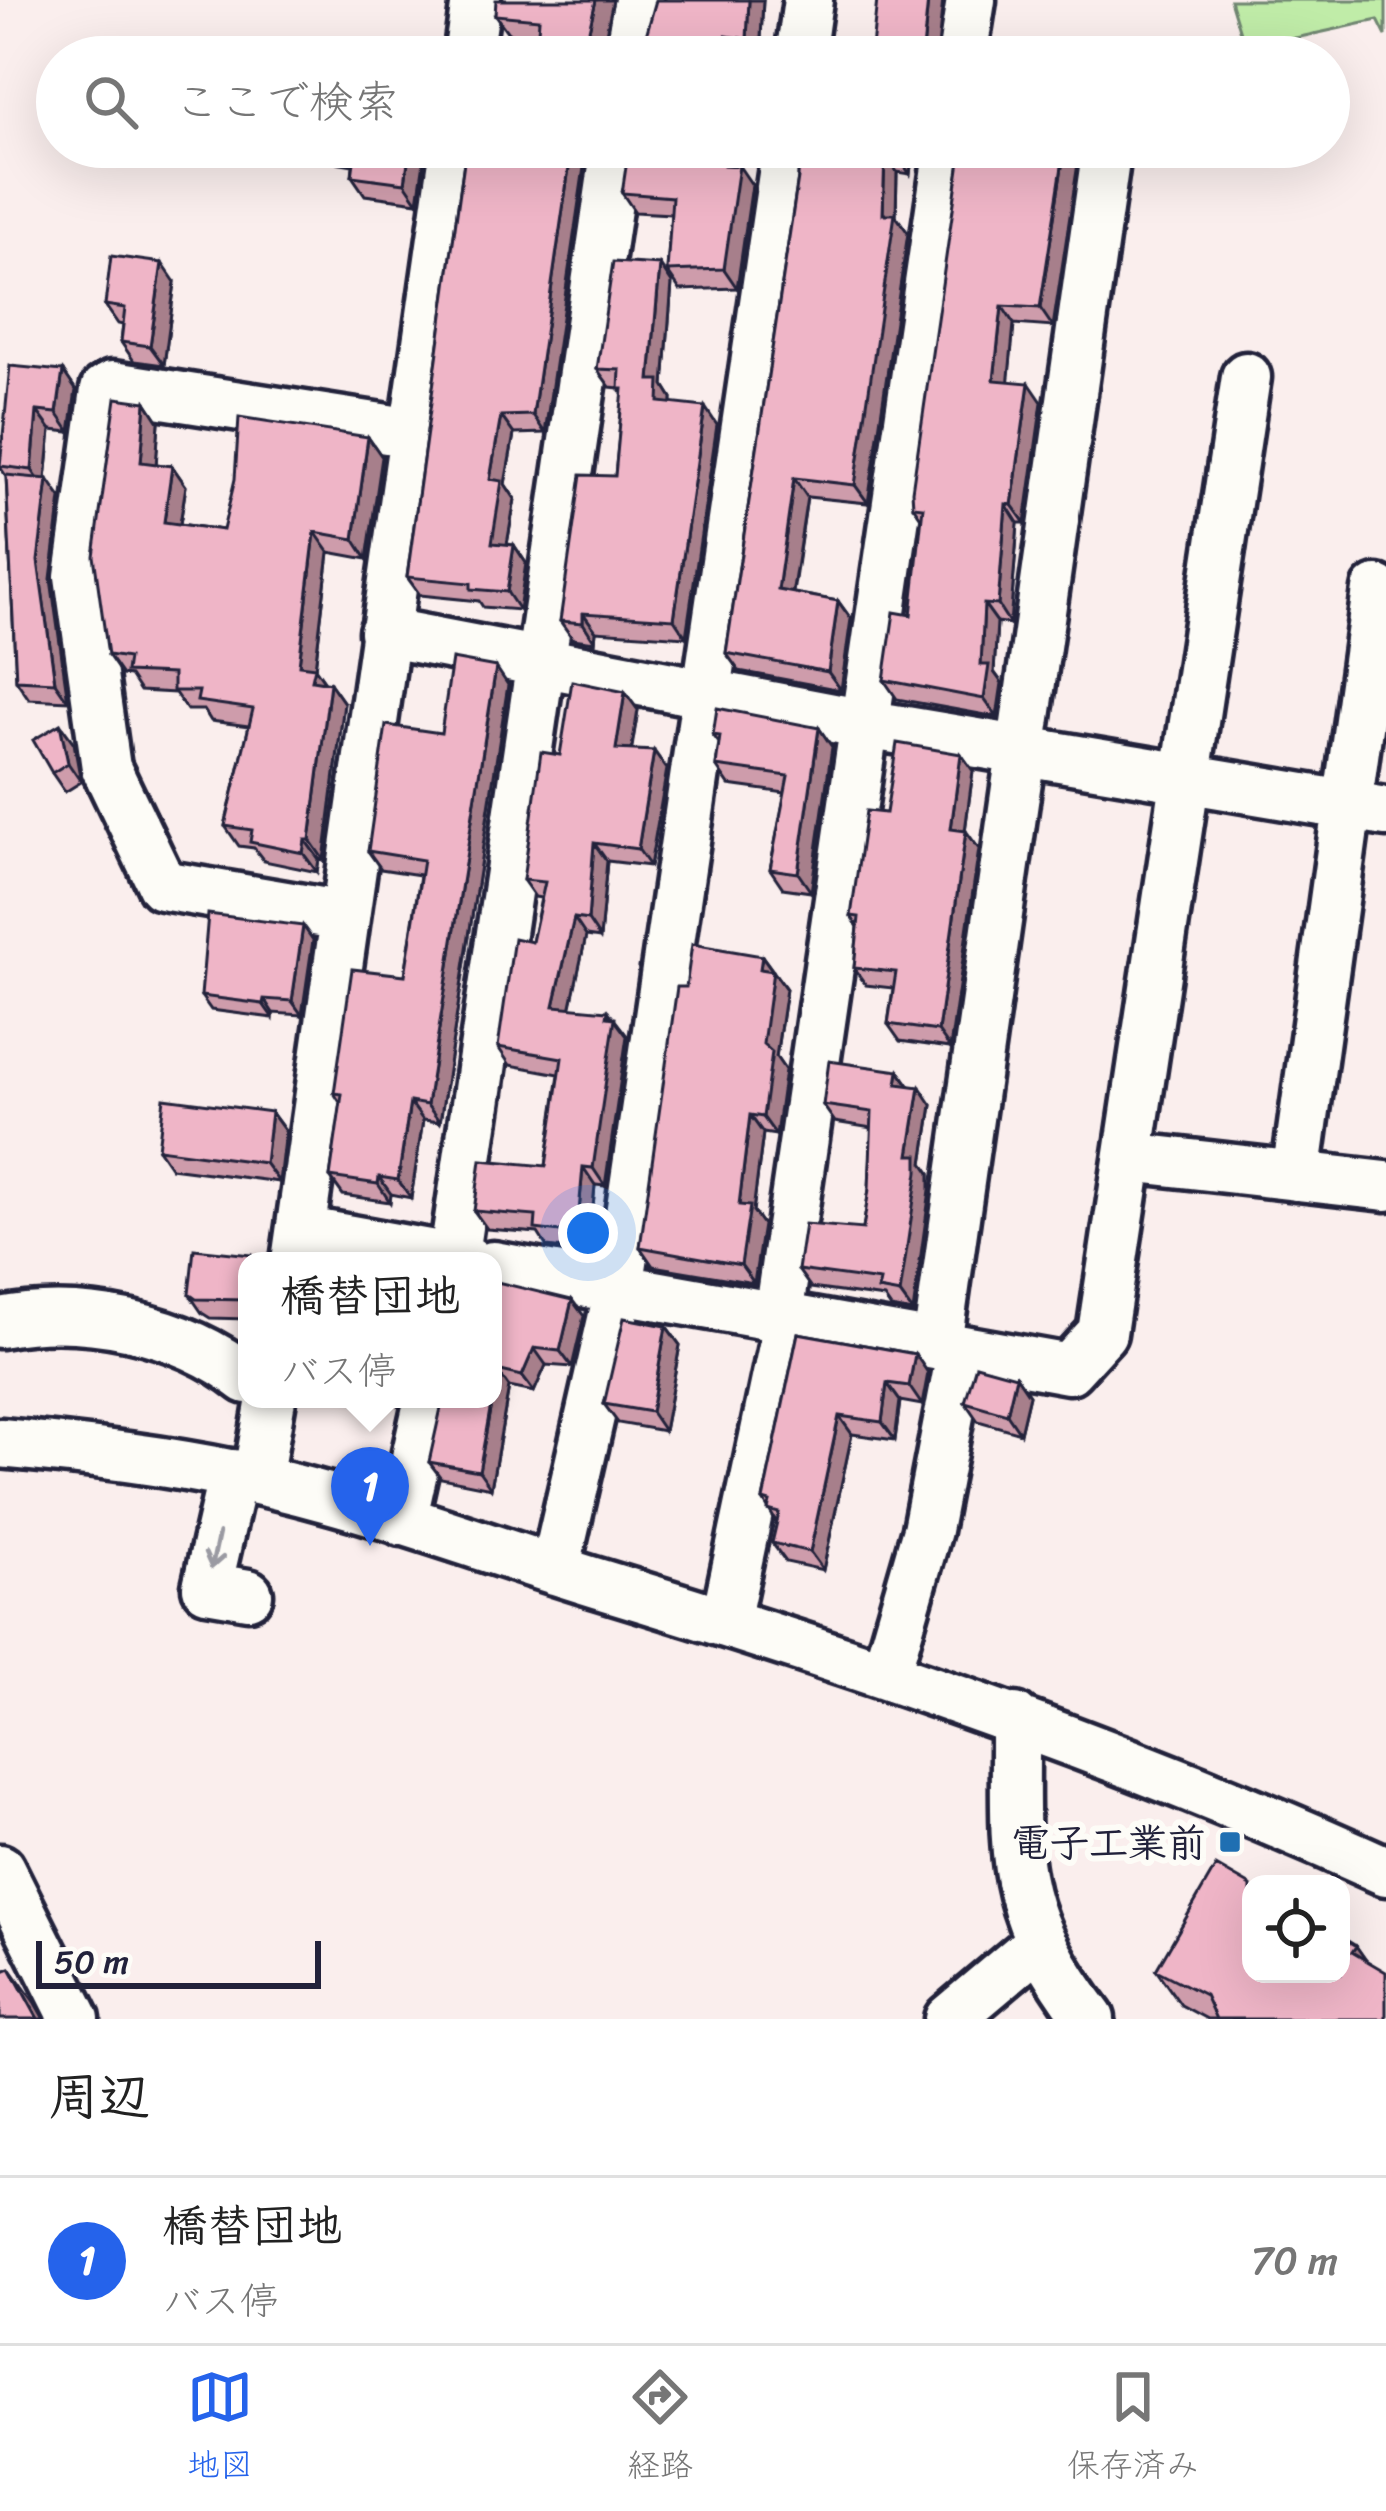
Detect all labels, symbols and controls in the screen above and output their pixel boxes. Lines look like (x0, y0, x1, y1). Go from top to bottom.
search box (36, 36, 1350, 168)
text: ここで検索 (174, 62, 399, 142)
icon: search (78, 69, 144, 135)
your location (558, 1203, 618, 1263)
popup (238, 1252, 502, 1408)
text: 橋替団地 (280, 1256, 460, 1336)
text: バス停 (280, 1336, 397, 1405)
pin: 1 (331, 1447, 409, 1546)
one-way arrow (202, 1531, 225, 1569)
place label: 電子工業前 (1011, 1808, 1206, 1877)
marker: 電子工業前 (1217, 1829, 1243, 1855)
map controls (1242, 1875, 1350, 1983)
button: locate (1242, 1875, 1350, 1983)
text: 50 m (54, 1933, 129, 1991)
scale bar (36, 1935, 321, 1988)
text: 周辺 (48, 2052, 150, 2142)
text: 橋替団地 (162, 2186, 342, 2266)
text: 1 (79, 2226, 95, 2295)
text: 70 m (1251, 2226, 1338, 2295)
text: バス停 (162, 2266, 279, 2335)
tab: 地図 (187, 2364, 253, 2494)
tab: 経路 (627, 2364, 693, 2494)
tab: 保存済み (1067, 2364, 1199, 2494)

